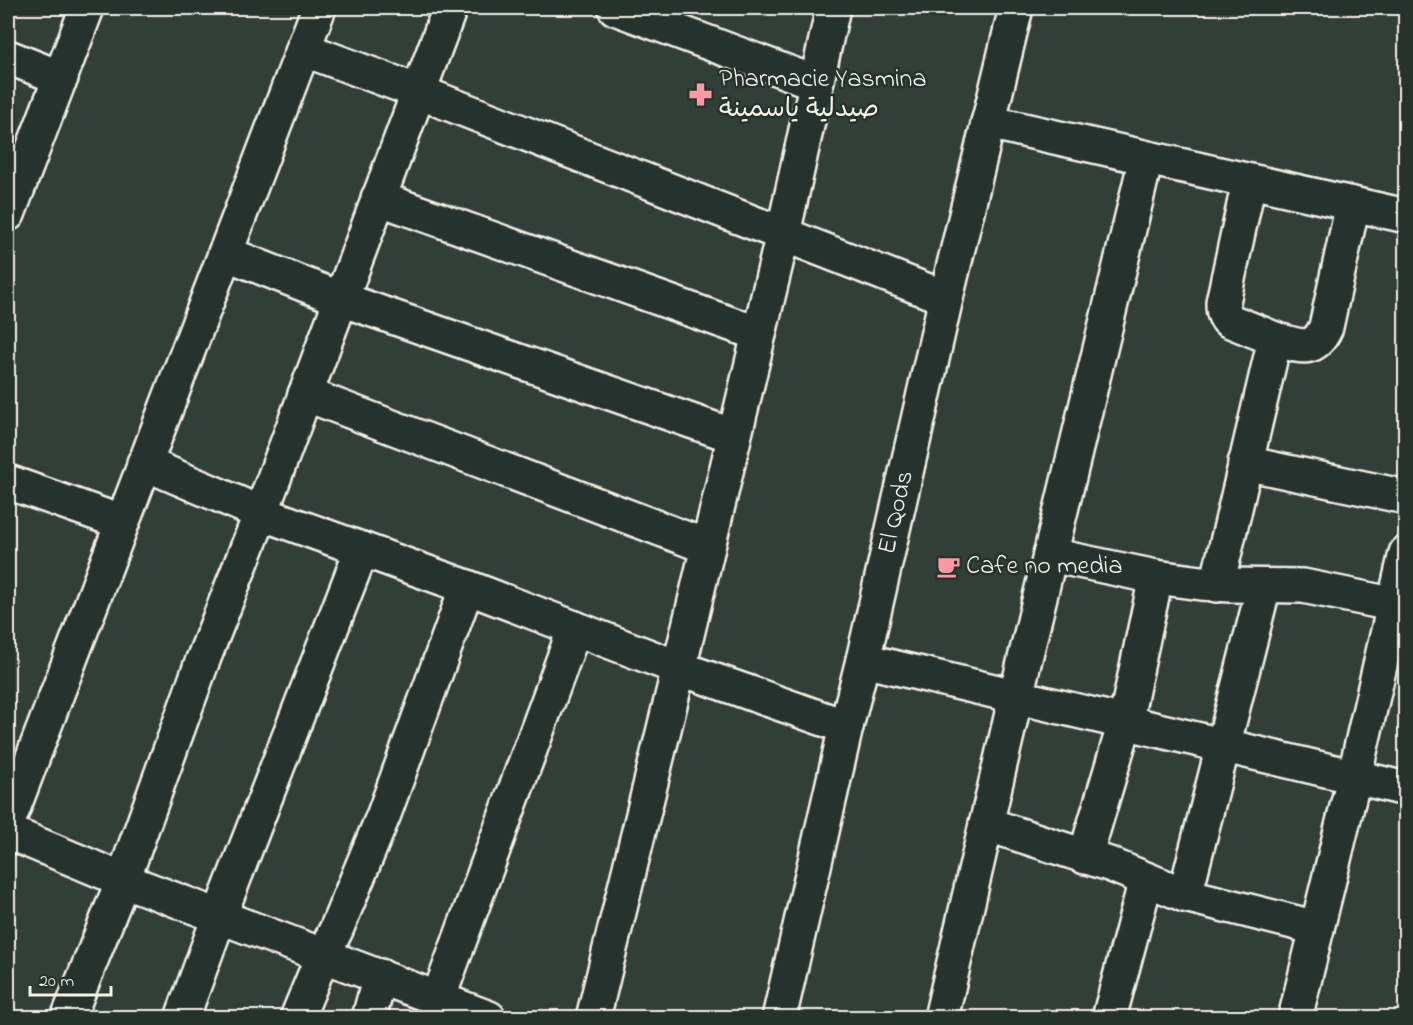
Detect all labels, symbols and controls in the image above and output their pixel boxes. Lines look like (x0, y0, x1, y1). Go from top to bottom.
place label: Pharmacie Yasmina صيدلية ياسمينة (719, 61, 926, 129)
pharmacy icon: Pharmacie Yasmina صيدلية ياسمينة (688, 82, 714, 108)
street label: El Qods (869, 467, 925, 558)
place label: Cafe no media (966, 548, 1123, 586)
cafe icon: Cafe no media (935, 554, 961, 580)
scale bar (30, 959, 111, 997)
text: 20 m (39, 969, 74, 995)

